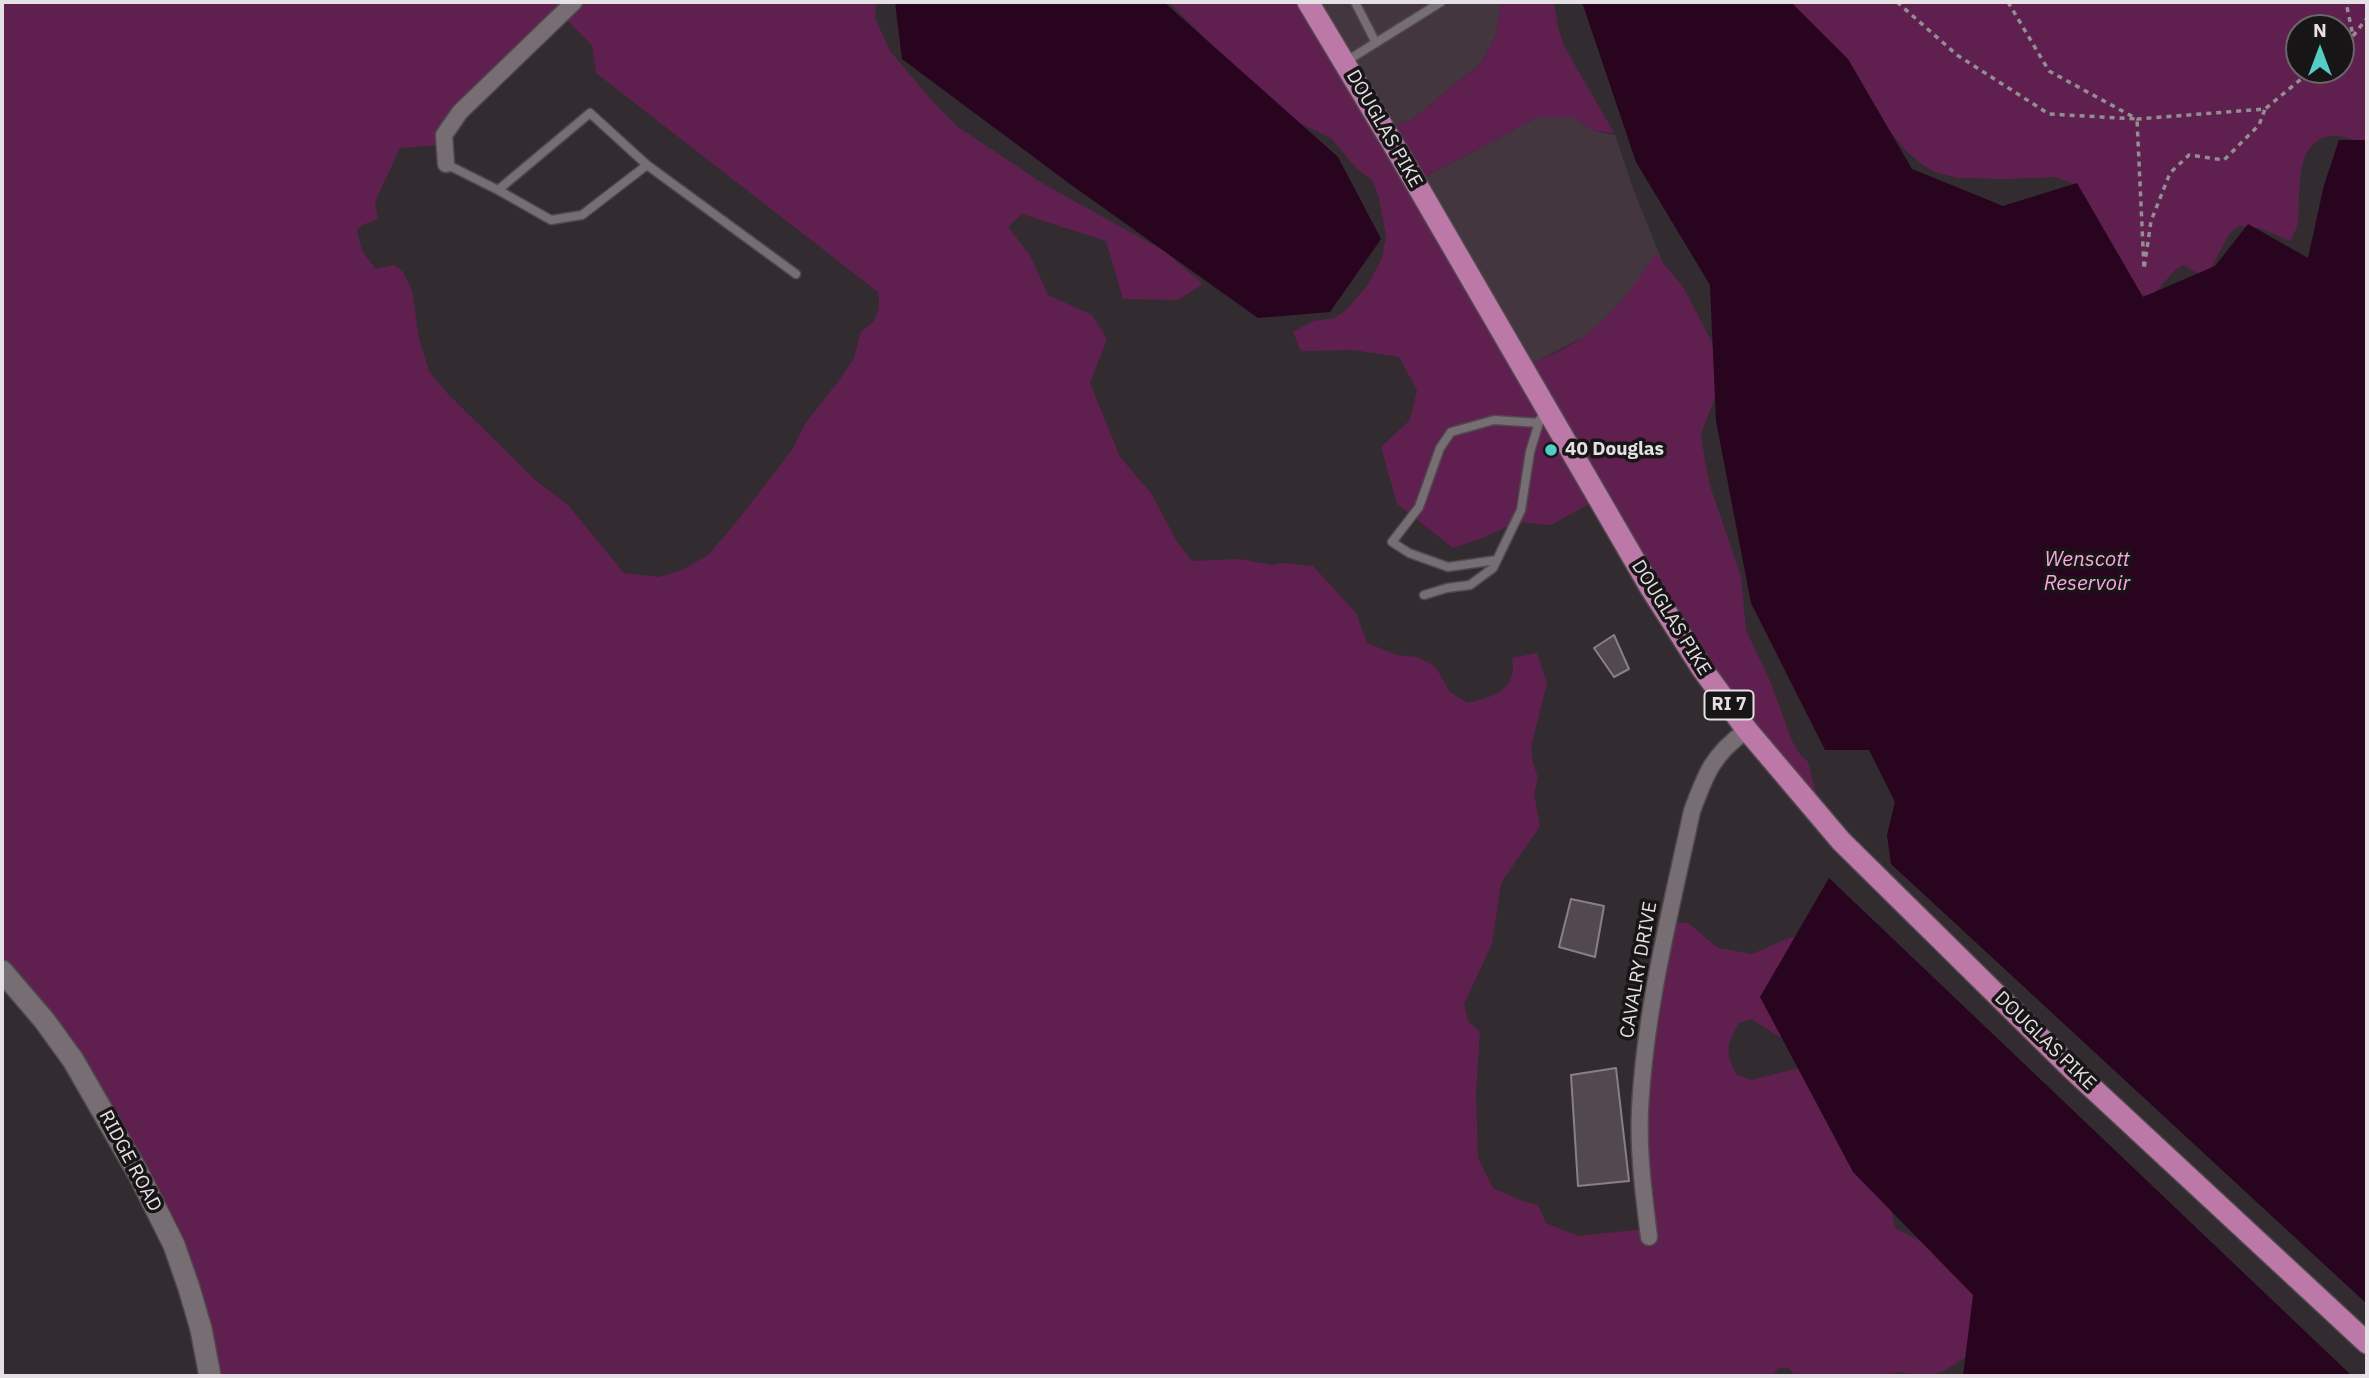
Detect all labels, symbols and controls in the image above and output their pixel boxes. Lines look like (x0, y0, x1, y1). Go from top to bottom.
north arrow (2285, 14, 2355, 84)
text: N (2313, 18, 2327, 42)
street label: DOUGLAS PIKE (1341, 66, 1427, 192)
place label: 40 Douglas (1565, 439, 1664, 461)
marker: 40 Douglas (1543, 442, 1559, 458)
water label: Wenscott Reservoir (2044, 547, 2130, 597)
street label: DOUGLAS PIKE (1626, 556, 1716, 680)
road number: RI 7 (1704, 690, 1754, 720)
street label: CAVALRY DRIVE (1616, 900, 1662, 1040)
street label: DOUGLAS PIKE (1990, 987, 2100, 1095)
street label: RIDGE ROAD (94, 1106, 166, 1216)

